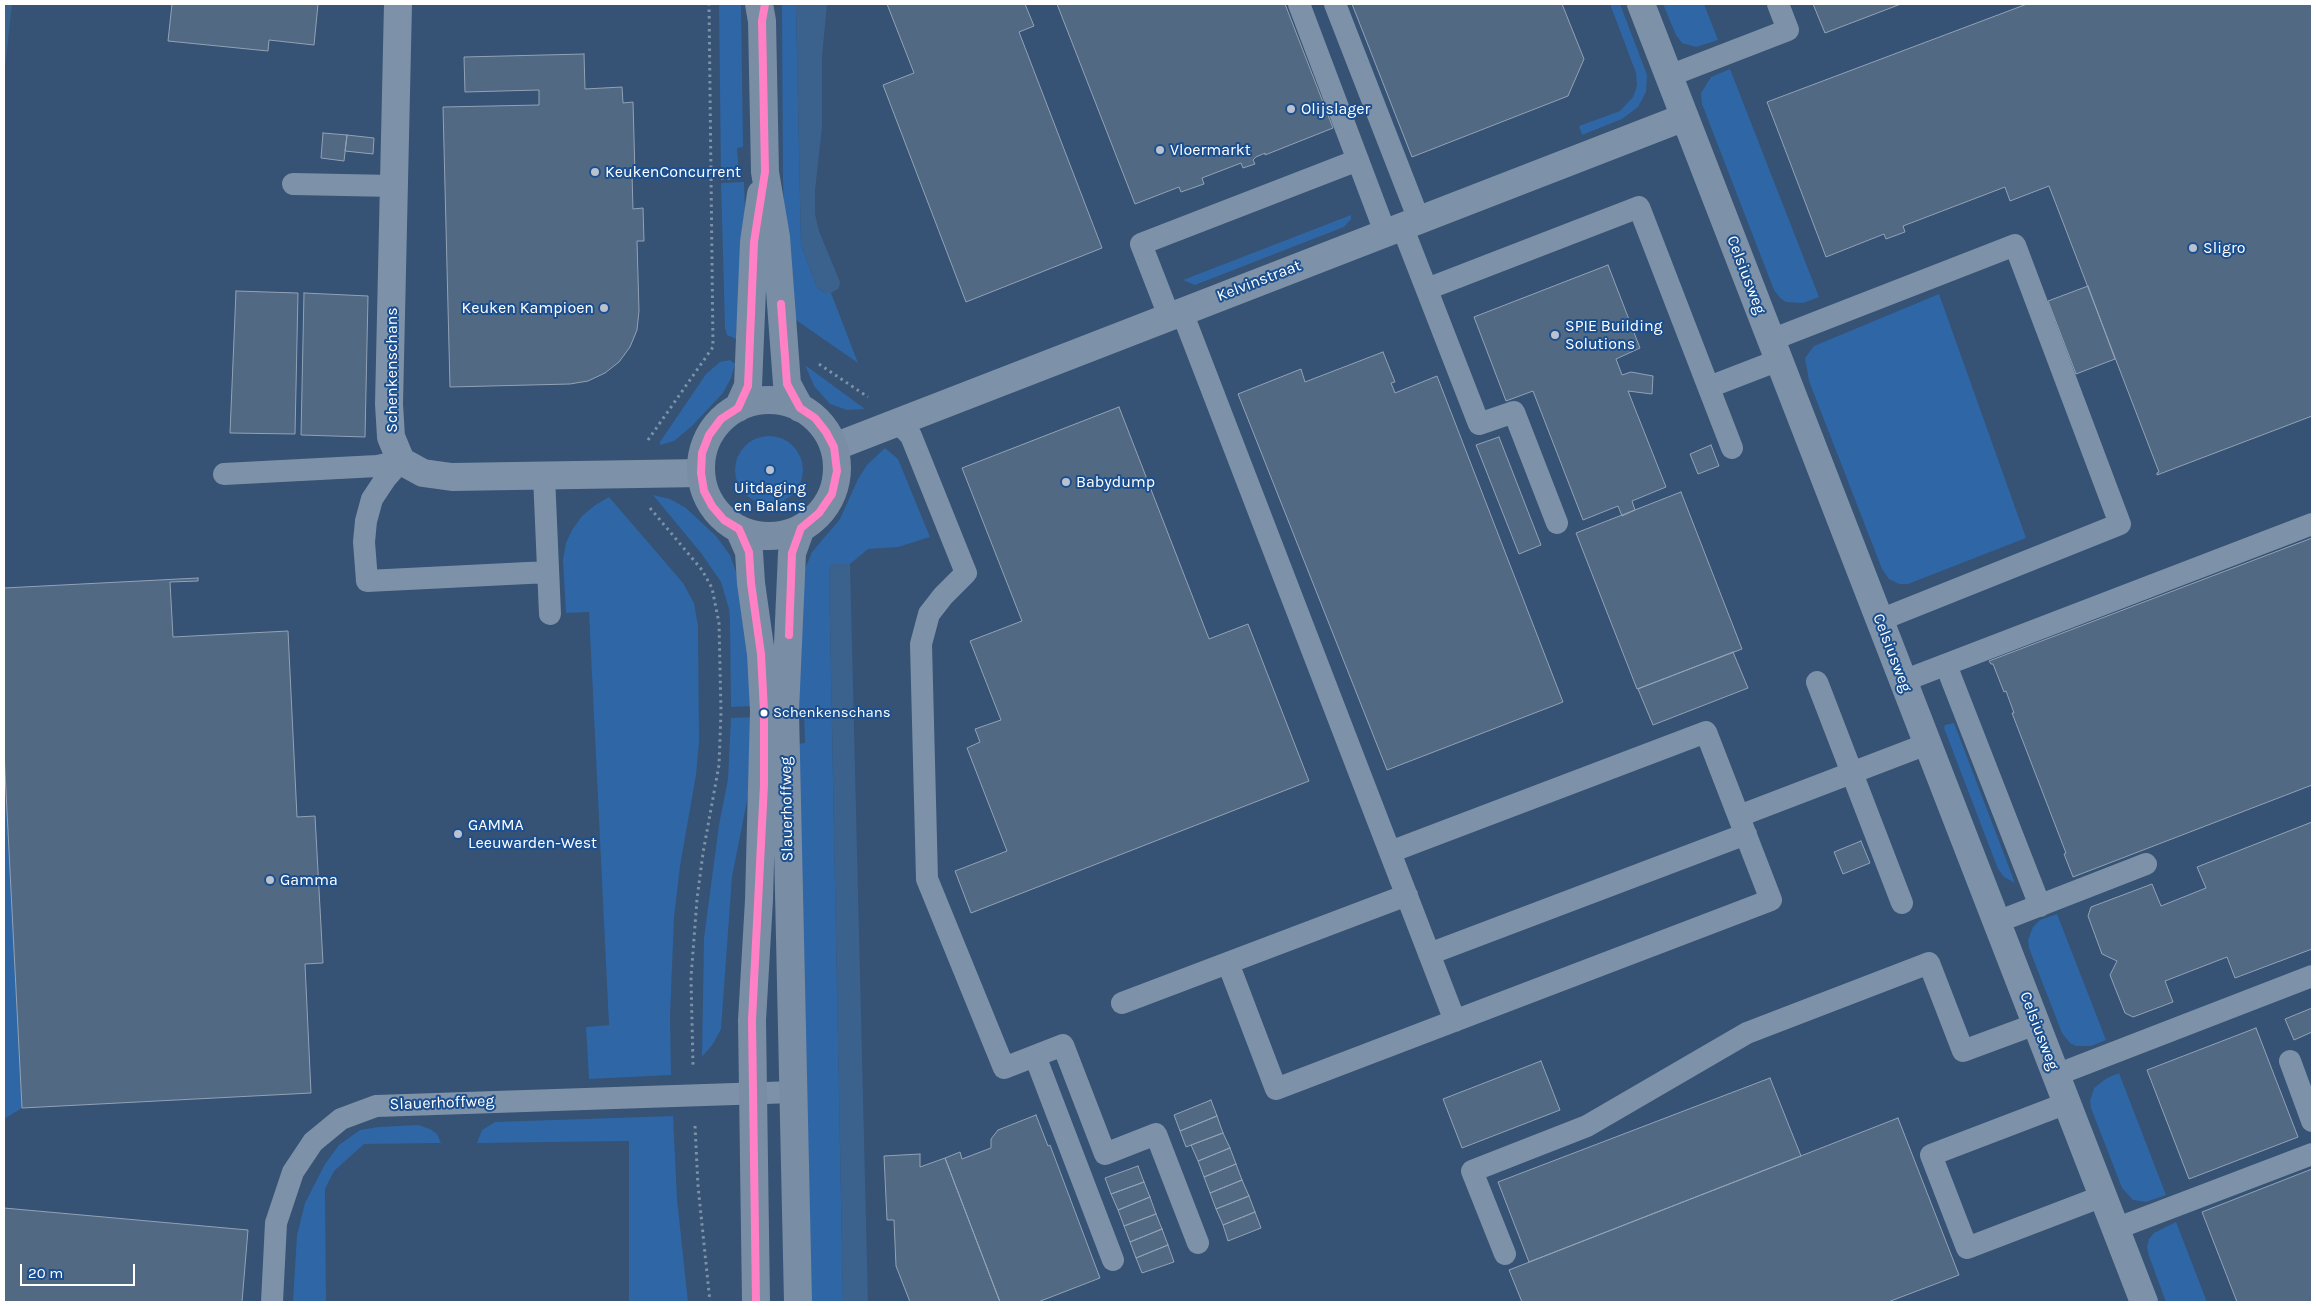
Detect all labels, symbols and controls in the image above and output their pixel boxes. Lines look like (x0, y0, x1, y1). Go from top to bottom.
place label: Olijslager (1301, 99, 1370, 119)
marker: Olijslager (1285, 103, 1297, 115)
place label: Vloermarkt (1170, 140, 1251, 160)
marker: Vloermarkt (1154, 144, 1166, 156)
place label: KeukenConcurrent (605, 162, 741, 182)
marker: KeukenConcurrent (589, 166, 601, 178)
street label: Celsiusweg (1722, 233, 1770, 317)
place label: Sligro (2203, 238, 2245, 258)
marker: Sligro (2187, 242, 2199, 254)
street label: Kelvinstraat (1214, 256, 1304, 306)
place label: Keuken Kampioen (461, 298, 594, 318)
marker: Keuken Kampioen (598, 302, 610, 314)
street label: Schenkenschans (382, 307, 402, 433)
place label: SPIE Building Solutions (1565, 316, 1663, 354)
marker: SPIE Building Solutions (1549, 329, 1561, 341)
marker: Uitdaging en Balans (764, 464, 776, 476)
place label: Babydump (1076, 472, 1155, 492)
marker: Babydump (1060, 476, 1072, 488)
place label: Uitdaging en Balans (734, 478, 806, 516)
street label: Celsiusweg (1868, 611, 1916, 695)
place label: Schenkenschans (773, 704, 891, 722)
marker: Schenkenschans (759, 708, 769, 718)
street label: Slauerhoffweg (776, 756, 798, 862)
place label: GAMMA Leeuwarden-West (468, 815, 597, 853)
marker: GAMMA Leeuwarden-West (452, 828, 464, 840)
place label: Gamma (280, 870, 338, 890)
marker: Gamma (264, 874, 276, 886)
street label: Celsiusweg (2015, 989, 2063, 1073)
street label: Slauerhoffweg (389, 1092, 495, 1114)
scale bar (22, 1254, 138, 1286)
text: 20 m (28, 1264, 63, 1282)

